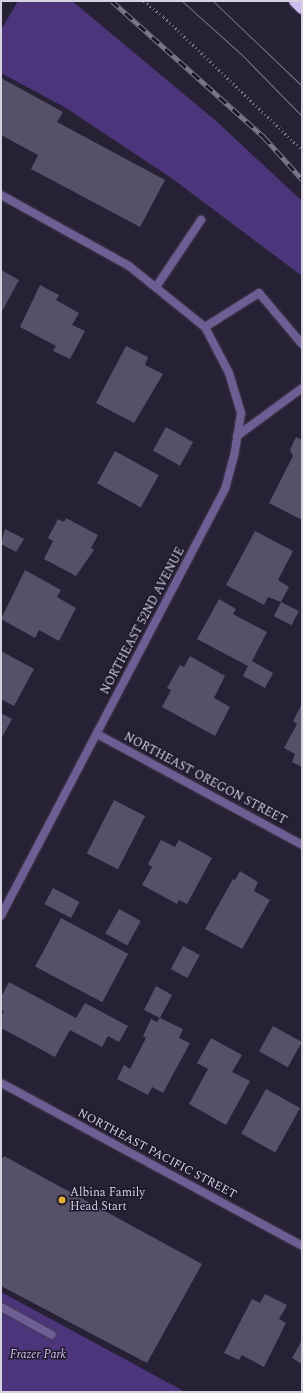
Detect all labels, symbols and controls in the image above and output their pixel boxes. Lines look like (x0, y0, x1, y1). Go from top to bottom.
street label: NORTHEAST 52ND AVENUE (98, 545, 188, 697)
street label: NORTHEAST OREGON STREET (121, 730, 289, 828)
street label: NORTHEAST PACIFIC STREET (75, 1106, 239, 1202)
place label: Albina Family Head Start (70, 1186, 145, 1214)
marker: Albina Family Head Start (57, 1195, 67, 1205)
park label: Frazer Park (10, 1348, 66, 1362)

